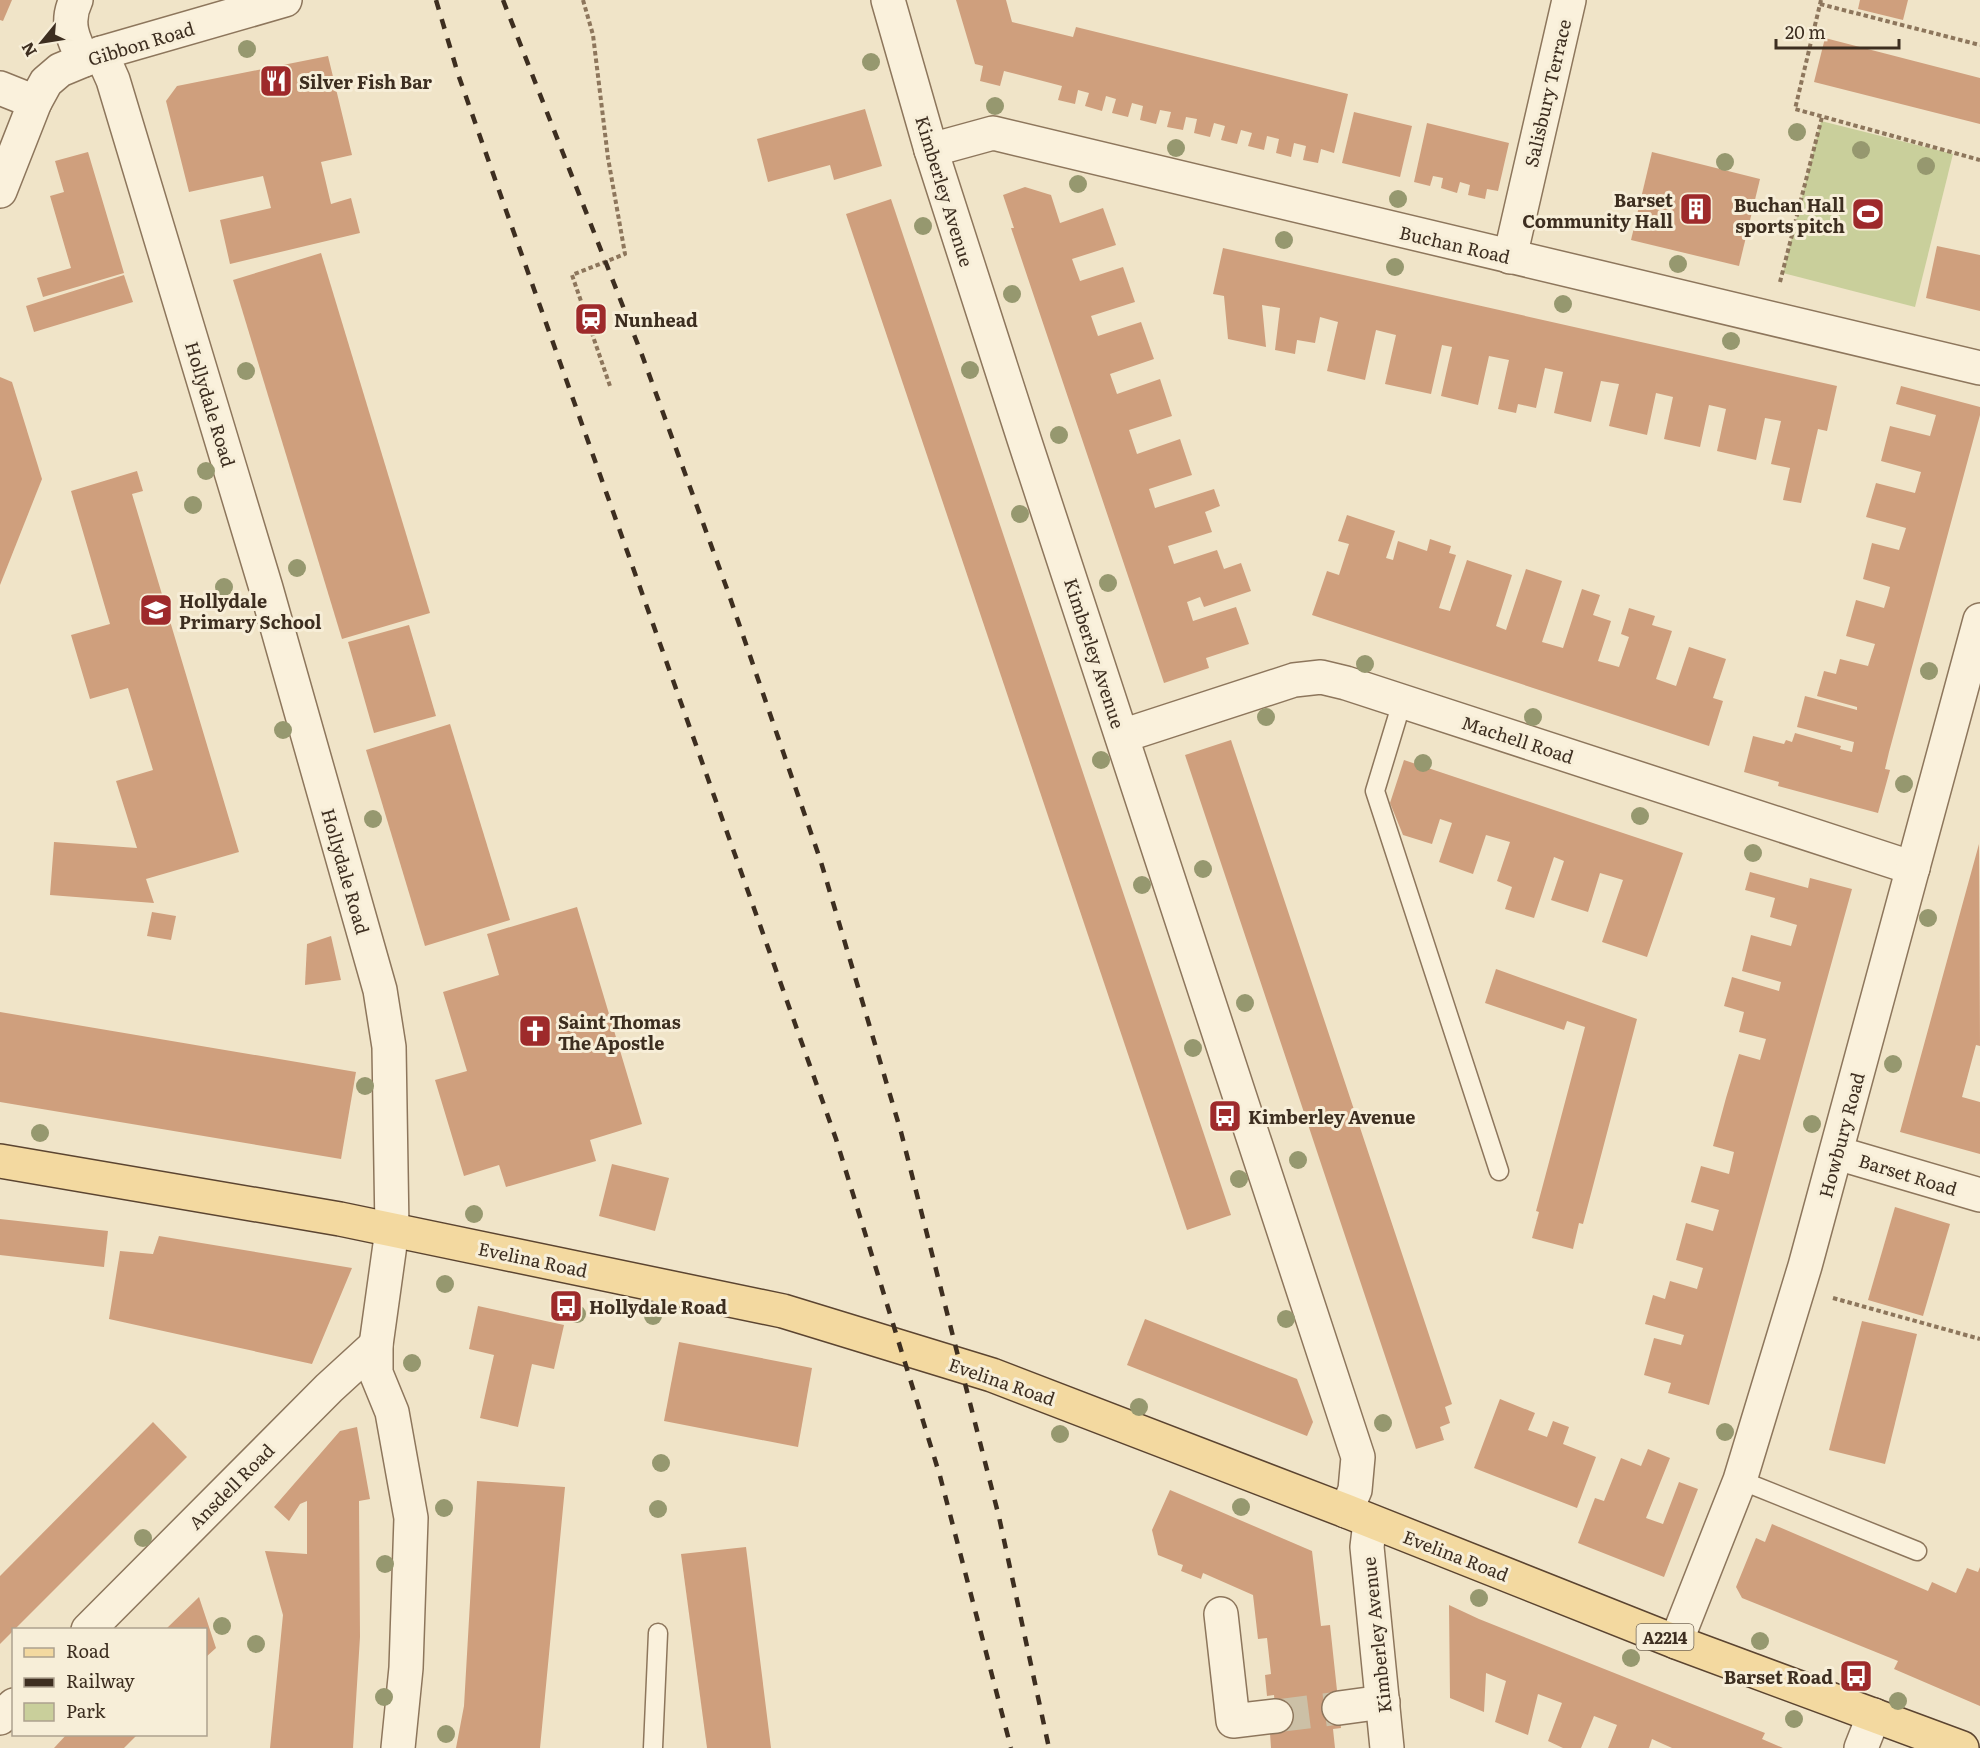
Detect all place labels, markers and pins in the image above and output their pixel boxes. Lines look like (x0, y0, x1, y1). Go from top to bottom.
restaurant icon: Silver Fish Bar (258, 63, 294, 99)
place label: Silver Fish Bar (299, 68, 432, 95)
place label: Barset Community Hall (1522, 186, 1673, 234)
building icon: Barset Community Hall (1678, 191, 1714, 227)
place label: Buchan Hall sports pitch (1734, 191, 1845, 239)
sports icon: Buchan Hall sports pitch (1850, 196, 1886, 232)
station icon: Nunhead (573, 301, 609, 337)
place label: Nunhead (614, 306, 698, 333)
place label: Hollydale Primary School (179, 587, 322, 635)
school or university icon: Hollydale Primary School (138, 592, 174, 628)
place label: Saint Thomas The Apostle (558, 1008, 681, 1056)
church icon: Saint Thomas The Apostle (517, 1013, 553, 1049)
bus stop icon: Kimberley Avenue (1207, 1098, 1243, 1134)
place label: Kimberley Avenue (1248, 1103, 1415, 1130)
bus stop icon: Hollydale Road (548, 1288, 584, 1324)
place label: Hollydale Road (589, 1293, 727, 1320)
bus stop icon: Barset Road (1838, 1658, 1874, 1694)
place label: Barset Road (1724, 1663, 1833, 1690)

